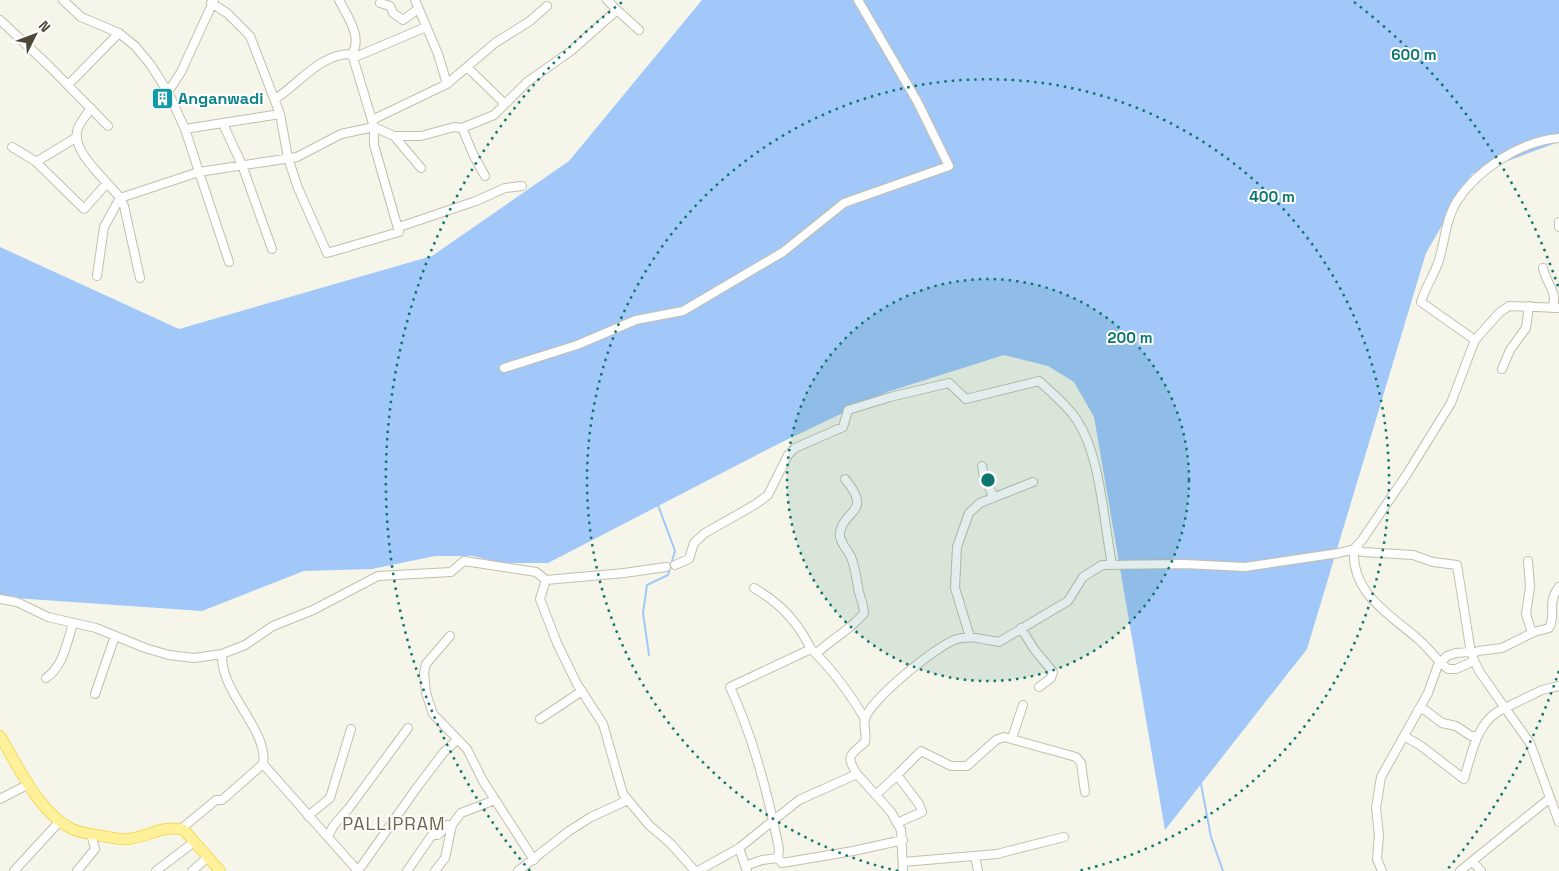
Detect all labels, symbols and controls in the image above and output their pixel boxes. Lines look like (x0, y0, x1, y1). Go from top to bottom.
north arrow (10, 10, 60, 60)
text: N (35, 17, 54, 36)
text: 600 m (1391, 45, 1437, 64)
building icon: Anganwadi (150, 86, 174, 110)
place label: Anganwadi (178, 88, 263, 109)
text: 400 m (1249, 187, 1295, 206)
text: 200 m (1108, 328, 1152, 347)
centre of rings (979, 471, 997, 489)
district label: PALLIPRAM (342, 812, 446, 835)

